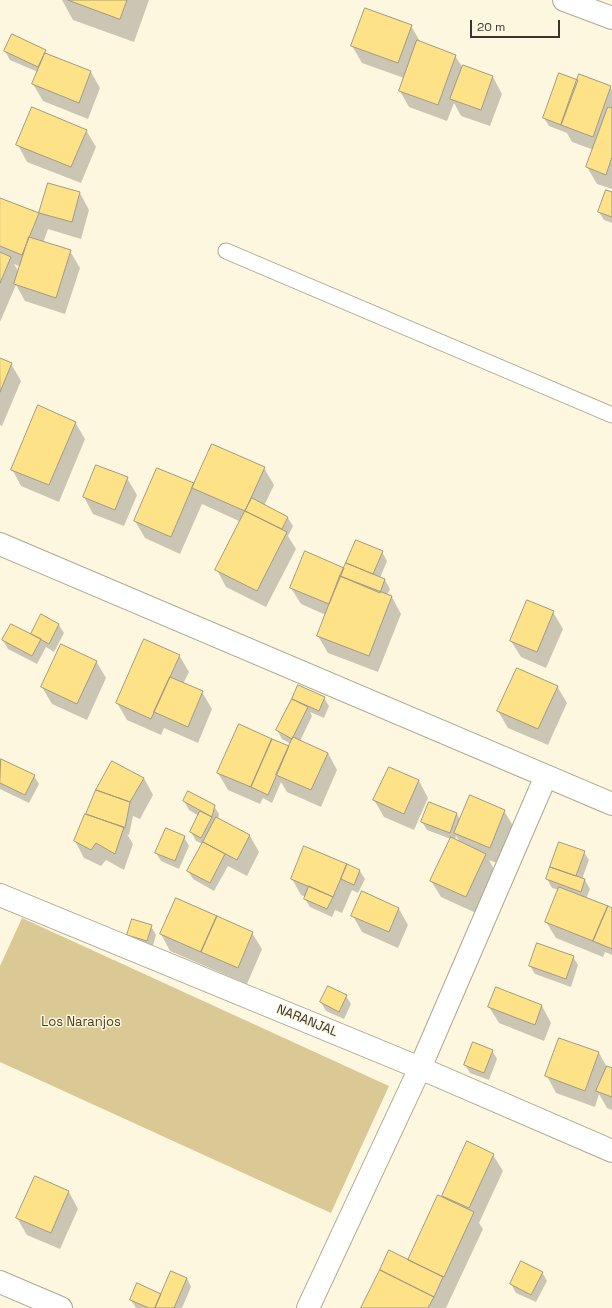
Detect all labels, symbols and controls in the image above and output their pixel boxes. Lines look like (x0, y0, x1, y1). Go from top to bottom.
scale bar (472, 12, 562, 38)
text: 20 m (477, 19, 505, 35)
street label: NARANJAL (274, 1002, 340, 1040)
park label: Los Naranjos (41, 1014, 121, 1030)

